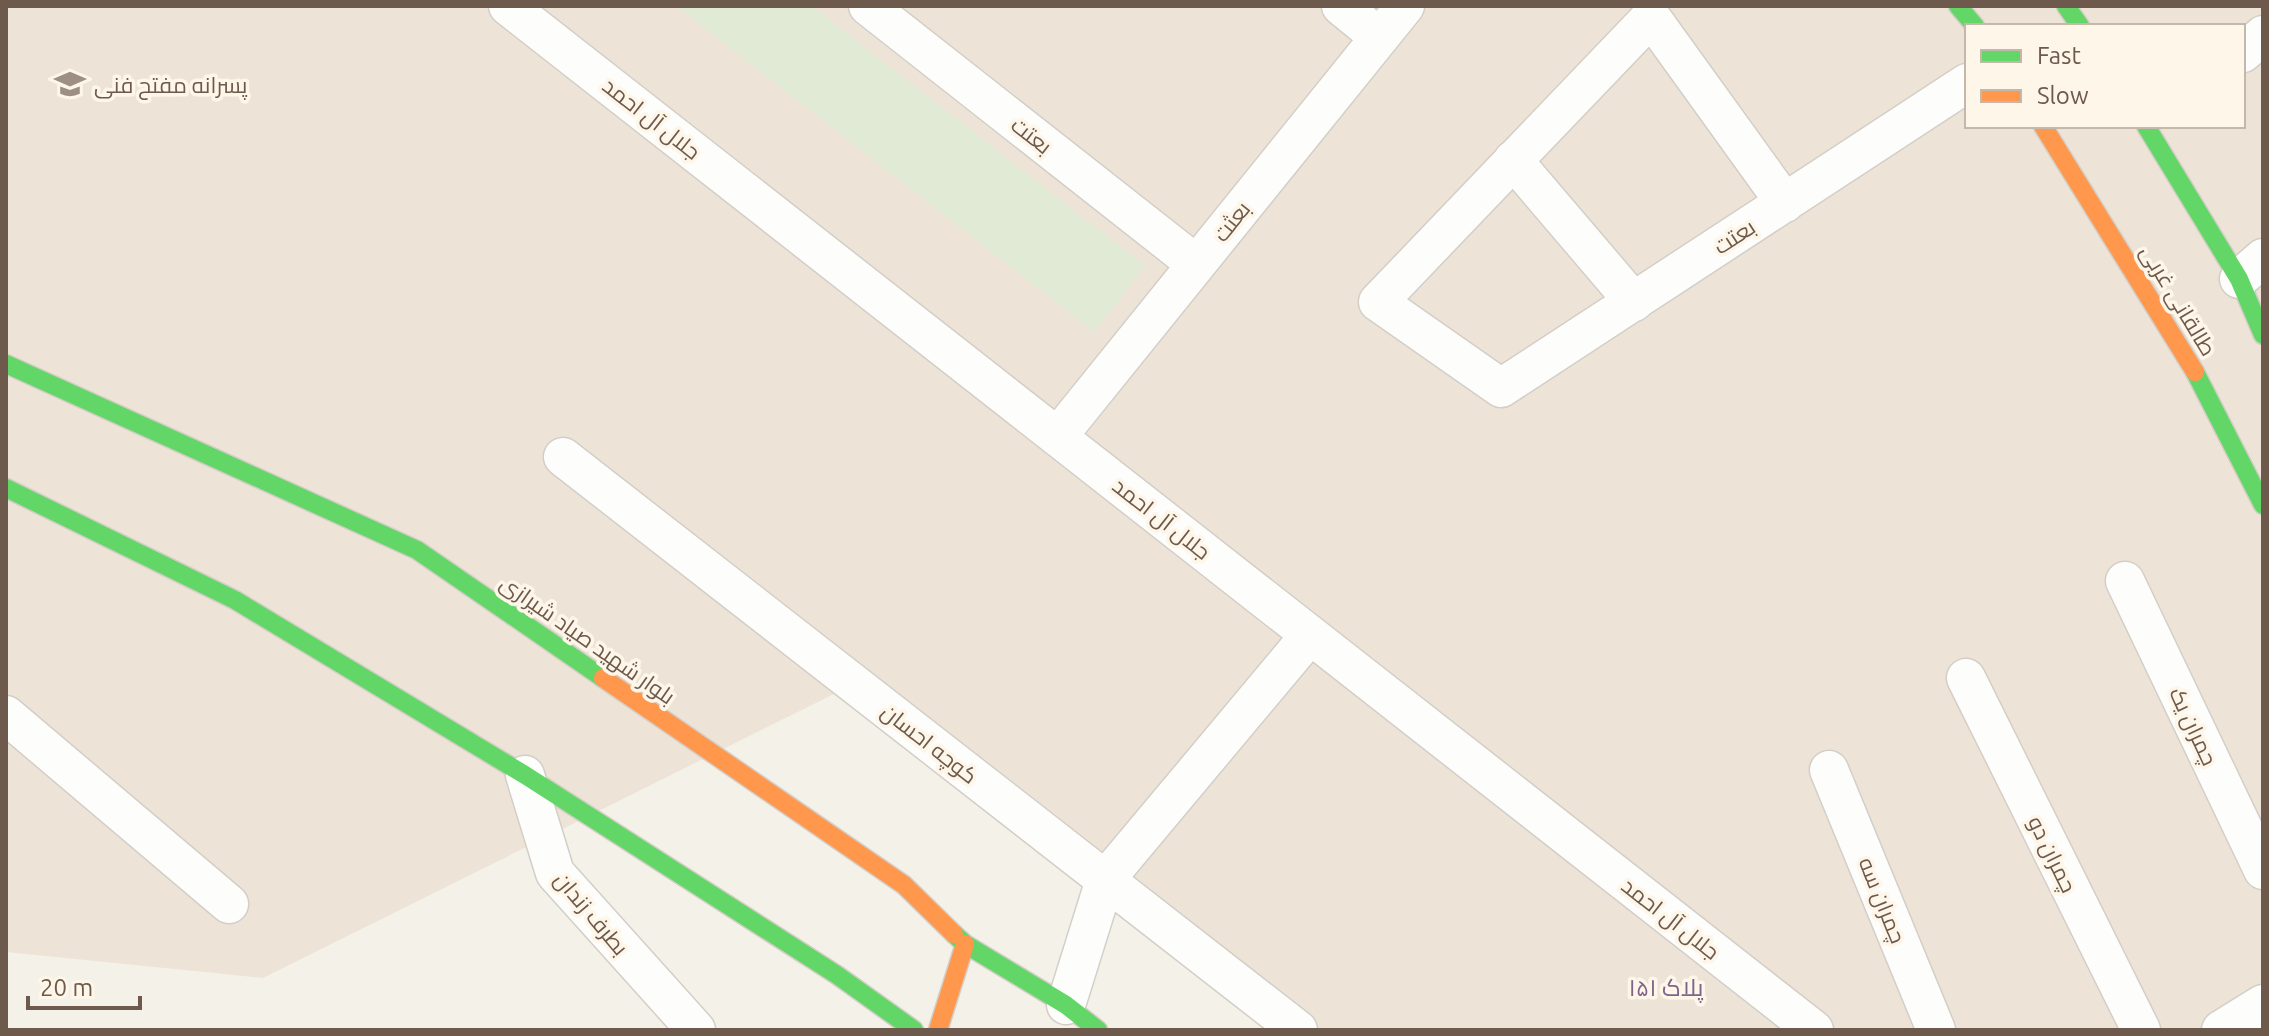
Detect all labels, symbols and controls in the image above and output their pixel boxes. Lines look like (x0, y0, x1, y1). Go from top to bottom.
legend (1965, 24, 2245, 128)
text: Fast (2037, 42, 2081, 69)
school or university icon: پسرانه مفتح فنی (53, 67, 87, 101)
place label: پسرانه مفتح فنی (94, 72, 247, 100)
street label: جلال آل احمد (598, 72, 706, 165)
text: Slow (2037, 82, 2089, 109)
street label: بعتت (1007, 112, 1057, 158)
street label: بعثت (1207, 196, 1255, 246)
street label: بعتت (1709, 213, 1759, 259)
street label: طالقانی غربی (2134, 240, 2222, 361)
street label: جلال آل احمد (1108, 472, 1216, 565)
street label: بلوار شهید صیاد شیرازی (495, 569, 680, 710)
street label: چمران یک (2162, 683, 2223, 770)
street label: کوچه احسان (875, 698, 983, 790)
street label: چمران دو (2021, 812, 2082, 898)
street label: چمران سه (1852, 854, 1911, 948)
street label: بطرف زندان (549, 866, 634, 960)
street label: جلال آل احمد (1617, 872, 1725, 965)
scale bar (28, 960, 140, 1010)
text: 20 m (40, 974, 93, 1001)
district label: ۱۵۱ پلاک (1629, 974, 1704, 1004)

